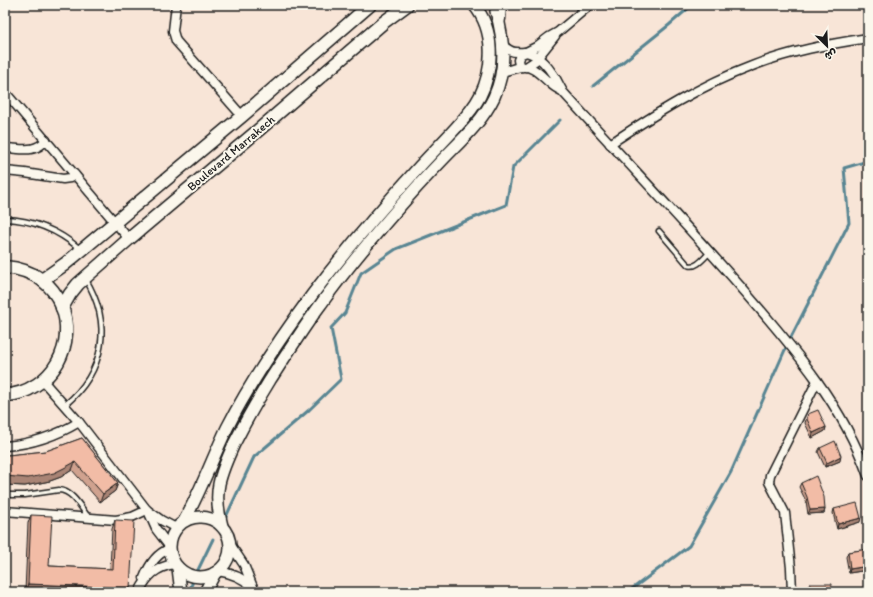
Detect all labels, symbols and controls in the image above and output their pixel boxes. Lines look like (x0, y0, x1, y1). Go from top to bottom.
north arrow (807, 26, 847, 66)
text: ش (823, 46, 839, 63)
street label: Boulevard Marrakech (184, 112, 278, 194)

